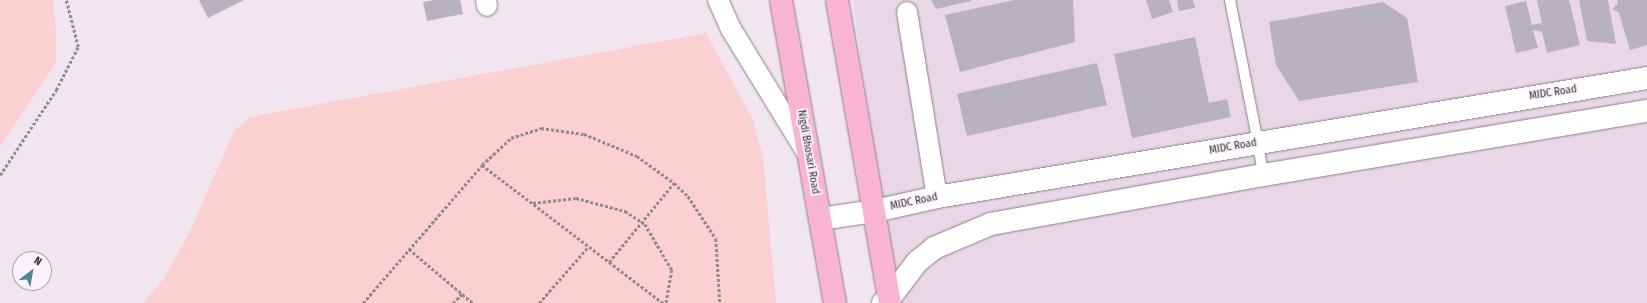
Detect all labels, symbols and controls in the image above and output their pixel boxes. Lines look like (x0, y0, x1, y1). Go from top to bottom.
street label: MIDC Road (1528, 83, 1578, 103)
street label: Nigdi Bhosari Road (794, 109, 822, 195)
street label: MIDC Road (1208, 136, 1258, 158)
street label: MIDC Road (889, 191, 939, 213)
north arrow (12, 251, 52, 291)
text: N (32, 254, 44, 268)

